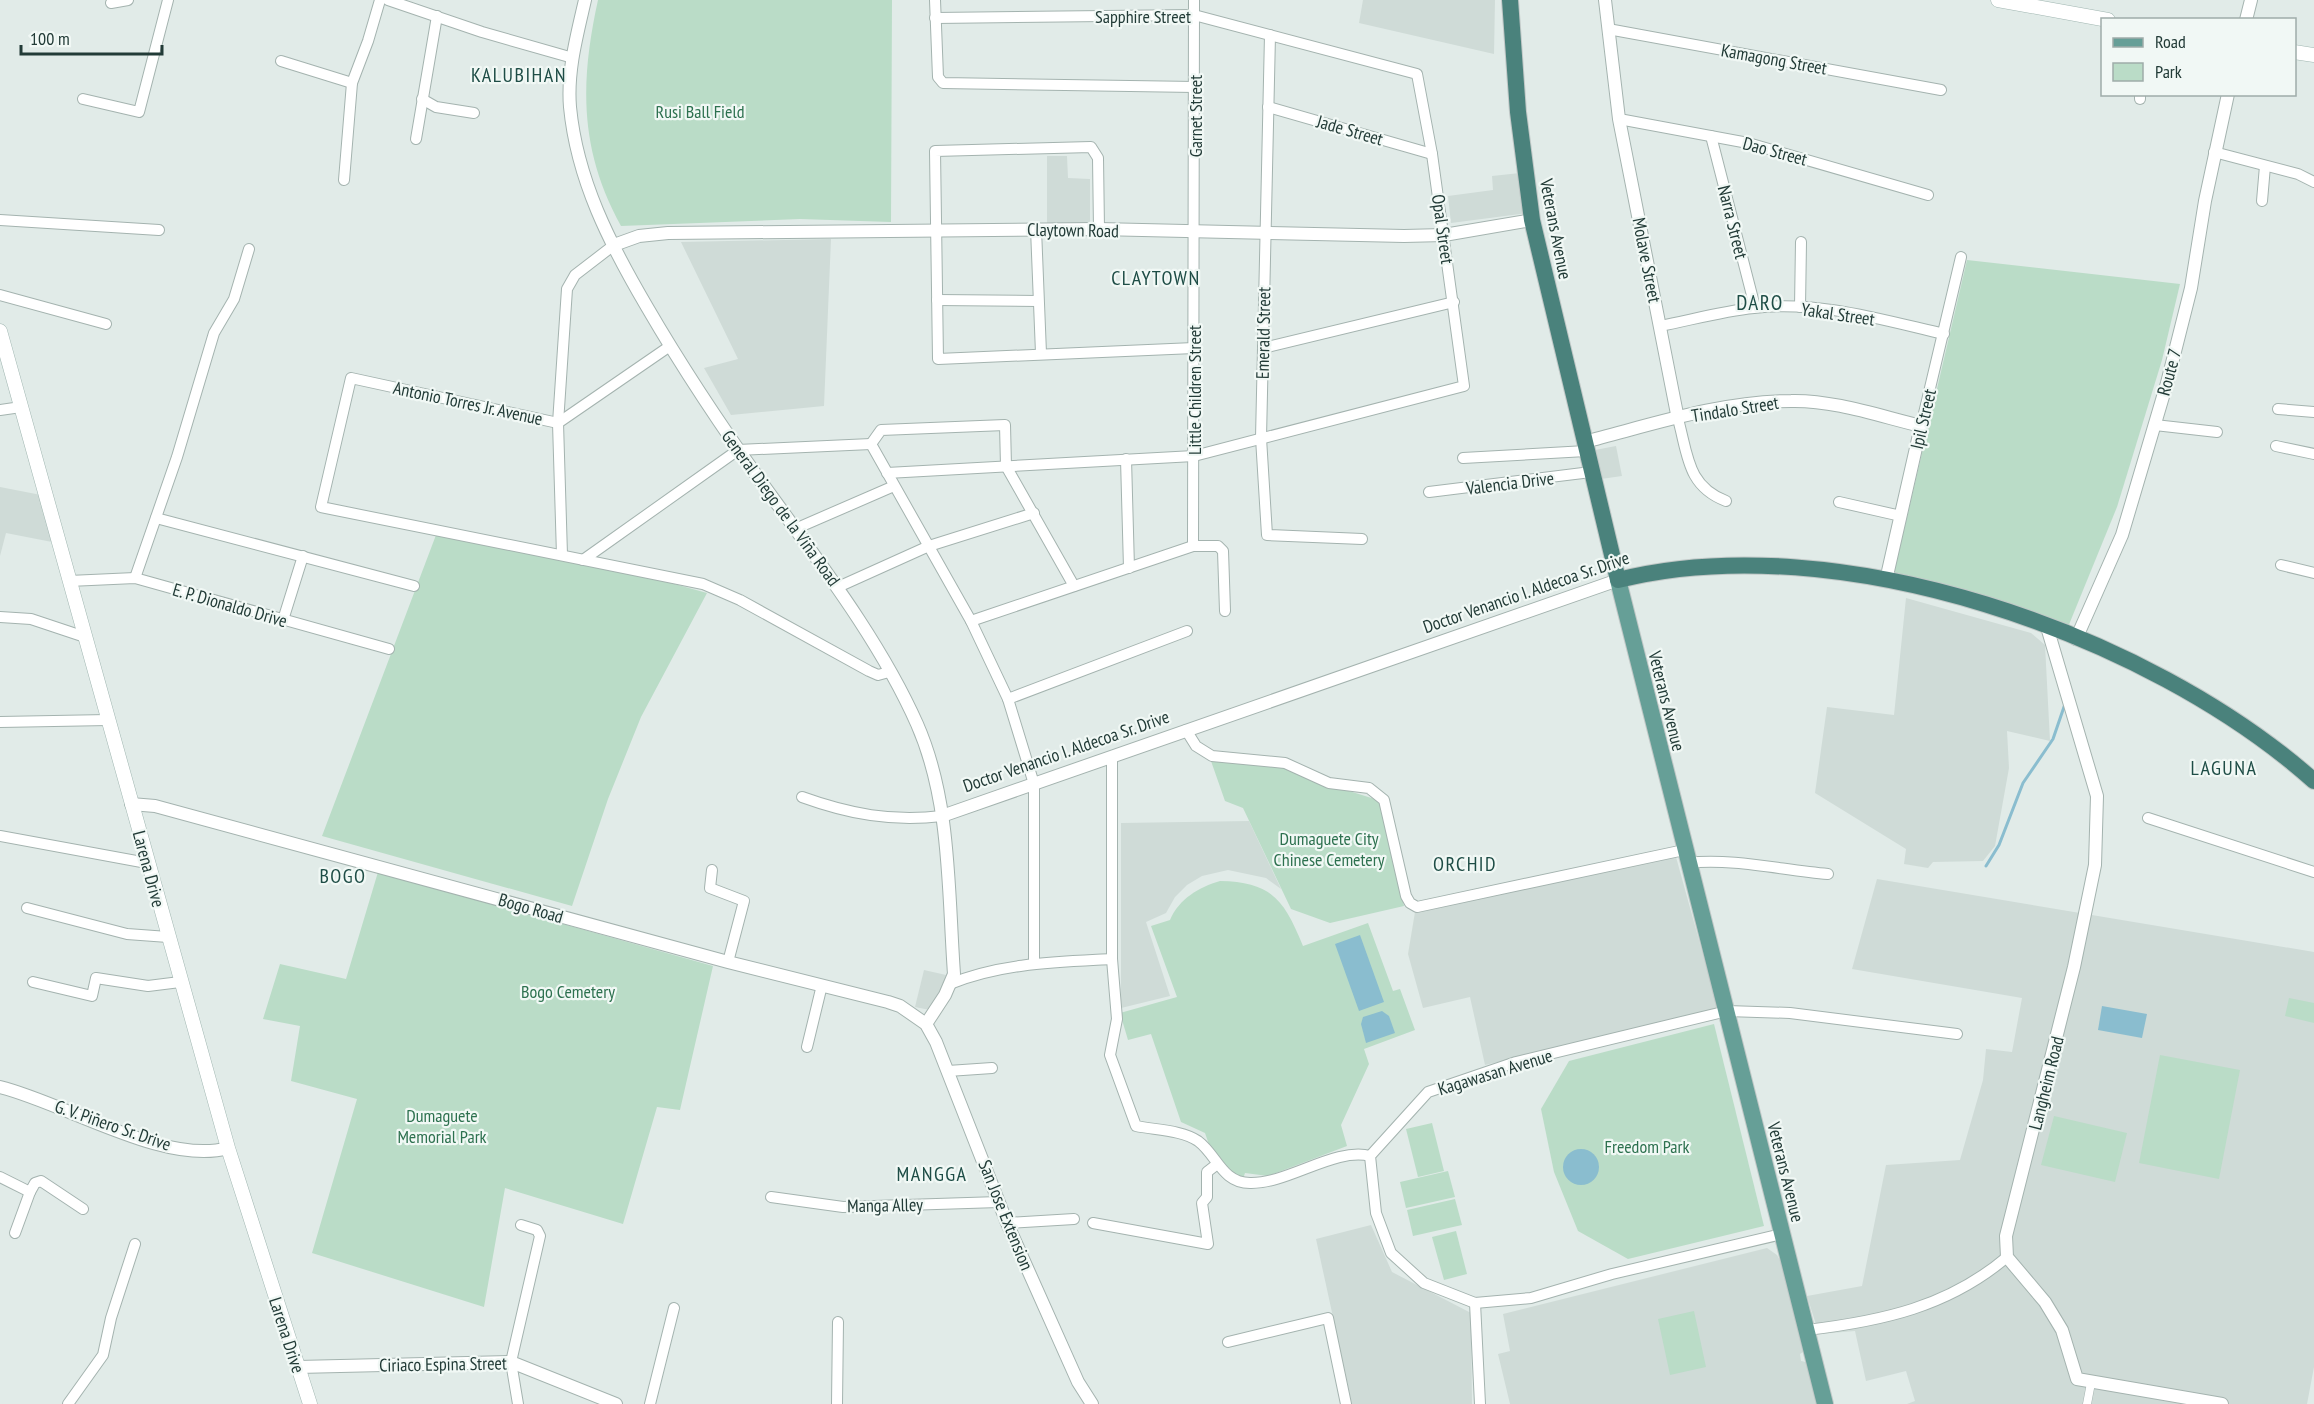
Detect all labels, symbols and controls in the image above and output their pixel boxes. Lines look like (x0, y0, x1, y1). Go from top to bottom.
street label: Sapphire Street (1095, 5, 1191, 28)
scale bar (21, 18, 162, 56)
legend (2101, 18, 2296, 96)
text: 100 m (30, 27, 70, 50)
text: Road (2155, 30, 2186, 53)
street label: Kamagong Street (1719, 38, 1829, 80)
text: Park (2155, 60, 2182, 83)
district label: KALUBIHAN (471, 62, 567, 88)
street label: Garnet Street (1184, 75, 1207, 157)
park label: Rusi Ball Field (656, 100, 744, 123)
street label: Jade Street (1313, 109, 1386, 150)
street label: Dao Street (1740, 131, 1810, 171)
street label: Veterans Avenue (1535, 176, 1577, 281)
street label: Narra Street (1713, 183, 1753, 261)
street label: Opal Street (1427, 193, 1459, 265)
street label: Molave Street (1627, 216, 1667, 305)
street label: Claytown Road (1027, 218, 1119, 242)
district label: CLAYTOWN (1111, 265, 1201, 291)
street label: Emerald Street (1251, 287, 1275, 379)
district label: DARO (1736, 289, 1784, 316)
street label: Yakal Street (1800, 297, 1876, 331)
street label: Little Children Street (1183, 325, 1206, 455)
street label: Route 7 (2152, 346, 2186, 398)
street label: Antonio Torres Jr. Avenue (391, 376, 545, 430)
street label: Ipil Street (1905, 387, 1941, 451)
street label: Tindalo Street (1690, 391, 1780, 427)
street label: General Diego de la Viña Road (717, 425, 845, 591)
street label: Valencia Drive (1464, 466, 1555, 500)
street label: Doctor Venancio I. Aldecoa Sr. Drive (1420, 546, 1632, 638)
street label: E. P. Dionaldo Drive (170, 578, 290, 632)
street label: Veterans Avenue (1643, 648, 1691, 753)
street label: Doctor Venancio I. Aldecoa Sr. Drive (960, 705, 1172, 797)
district label: LAGUNA (2191, 755, 2257, 781)
park label: Dumaguete City Chinese Cemetery (1273, 827, 1385, 871)
street label: Larena Drive (128, 828, 170, 910)
district label: ORCHID (1433, 851, 1497, 877)
district label: BOGO (319, 863, 367, 889)
street label: Bogo Road (496, 888, 566, 928)
park label: Bogo Cemetery (521, 980, 615, 1003)
street label: Langheim Road (2023, 1034, 2069, 1132)
street label: Kagawasan Avenue (1435, 1044, 1555, 1100)
street label: G. V. Piñero Sr. Drive (52, 1094, 174, 1156)
park label: Dumaguete Memorial Park (397, 1104, 487, 1148)
street label: Veterans Avenue (1762, 1119, 1810, 1224)
park label: Freedom Park (1605, 1135, 1689, 1158)
street label: San Jose Extension (973, 1156, 1039, 1274)
district label: MANGGA (896, 1161, 968, 1187)
street label: Manga Alley (847, 1193, 923, 1217)
street label: Larena Drive (264, 1294, 310, 1376)
street label: Ciriaco Espina Street (379, 1351, 507, 1377)

